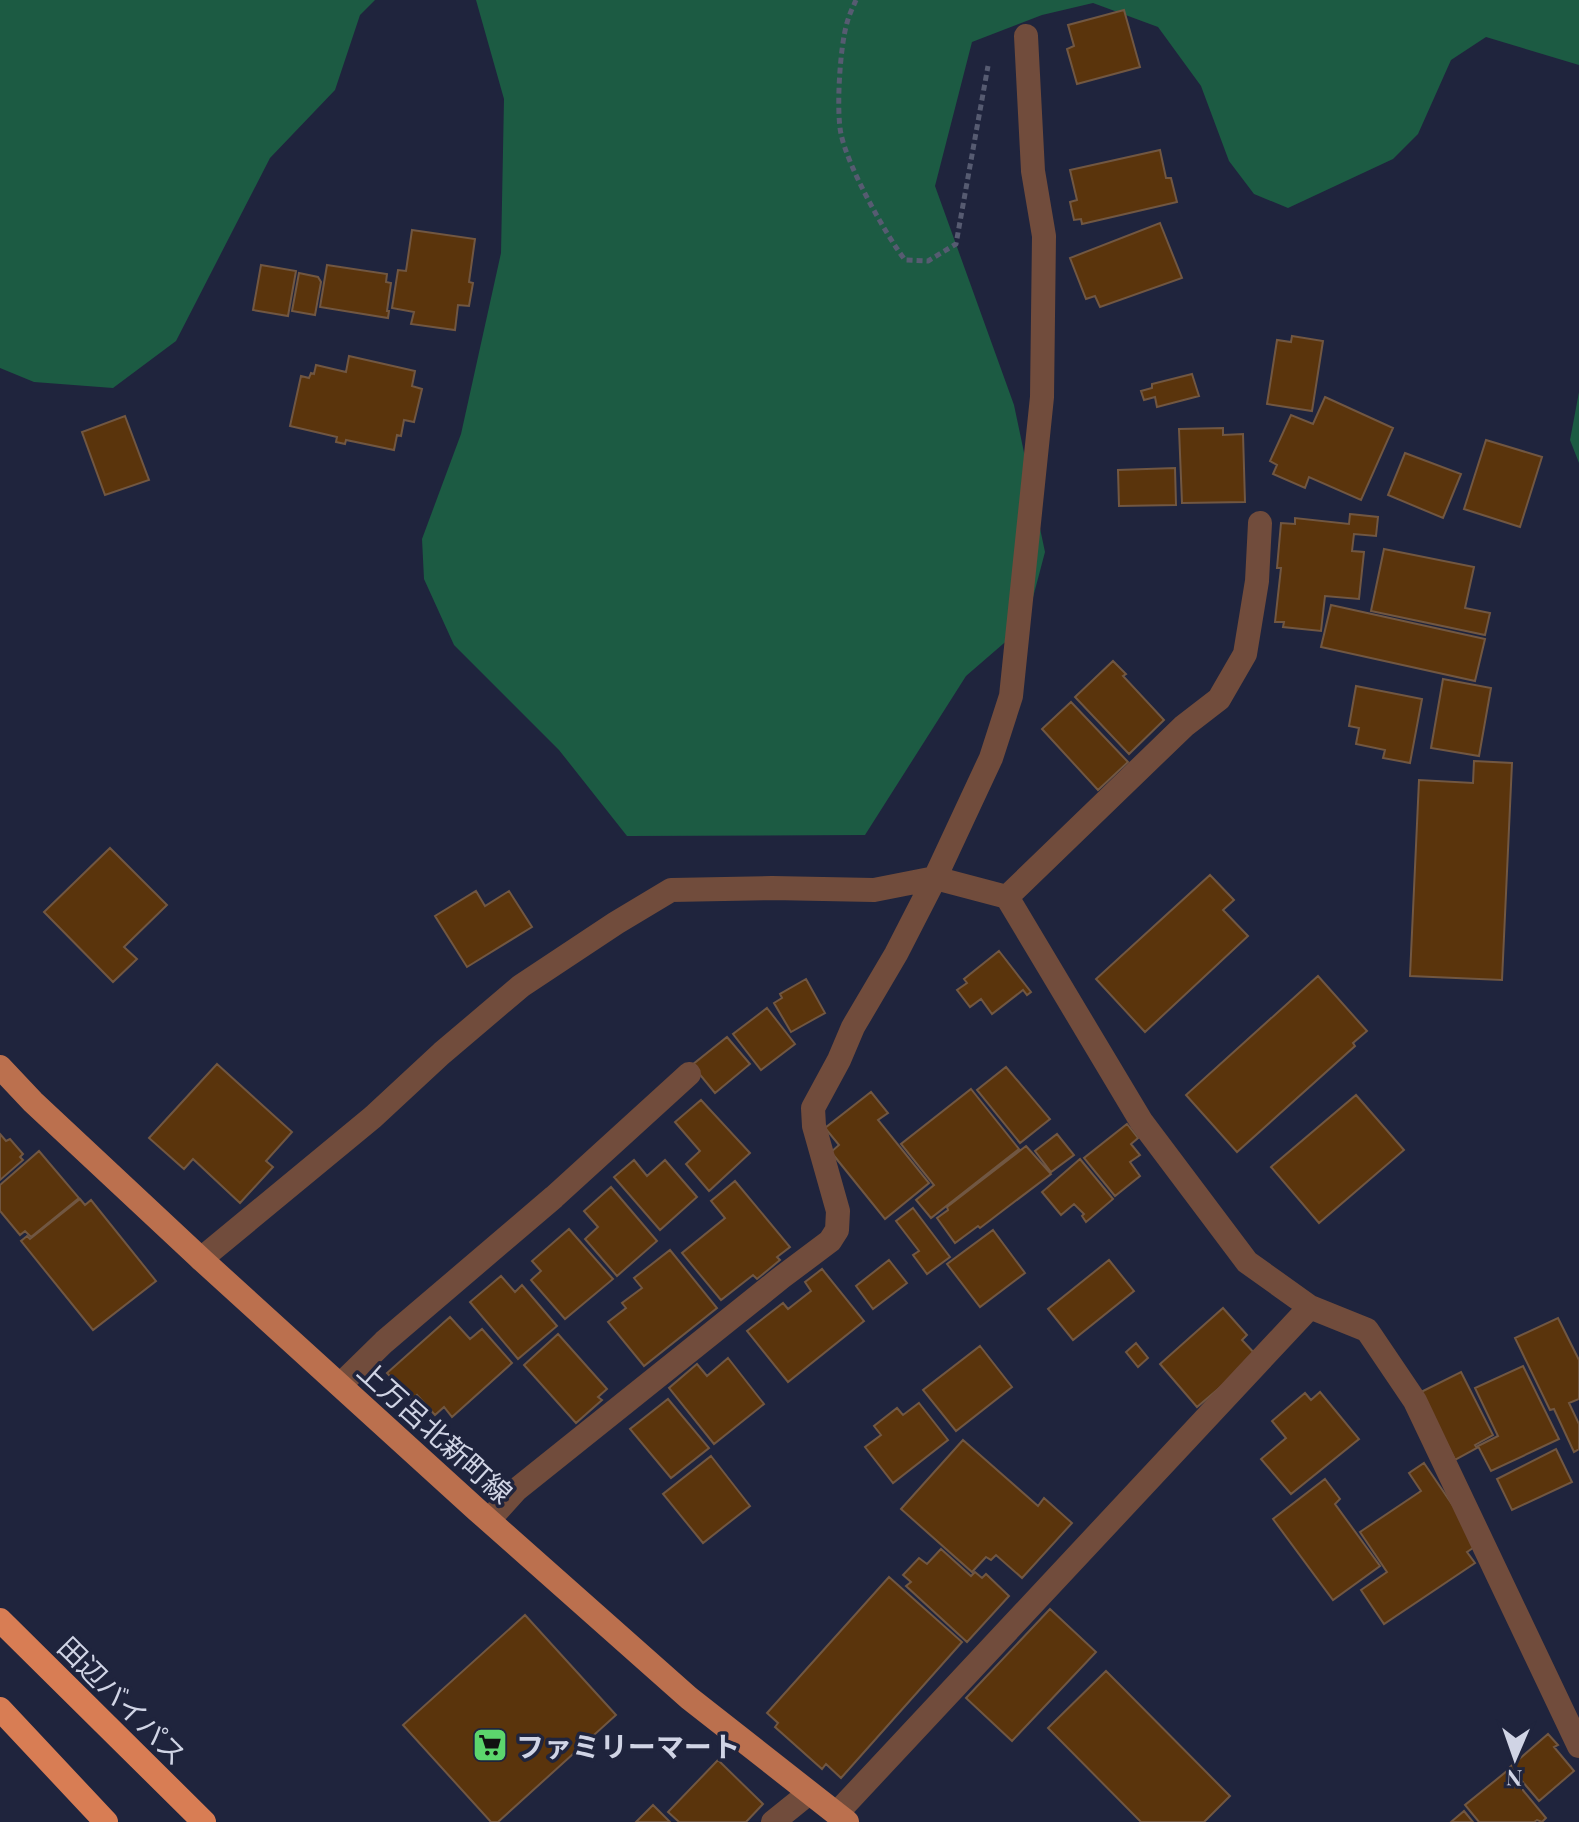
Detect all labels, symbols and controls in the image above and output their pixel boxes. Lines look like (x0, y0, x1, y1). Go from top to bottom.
street label: 上万呂北新町線 (351, 1352, 521, 1510)
street label: 田辺バイパス (51, 1628, 195, 1772)
north arrow (1475, 1718, 1555, 1798)
supermarket icon: ファミリーマート (471, 1726, 509, 1764)
place label: ファミリーマート (516, 1727, 740, 1764)
text: N (1506, 1764, 1523, 1794)

